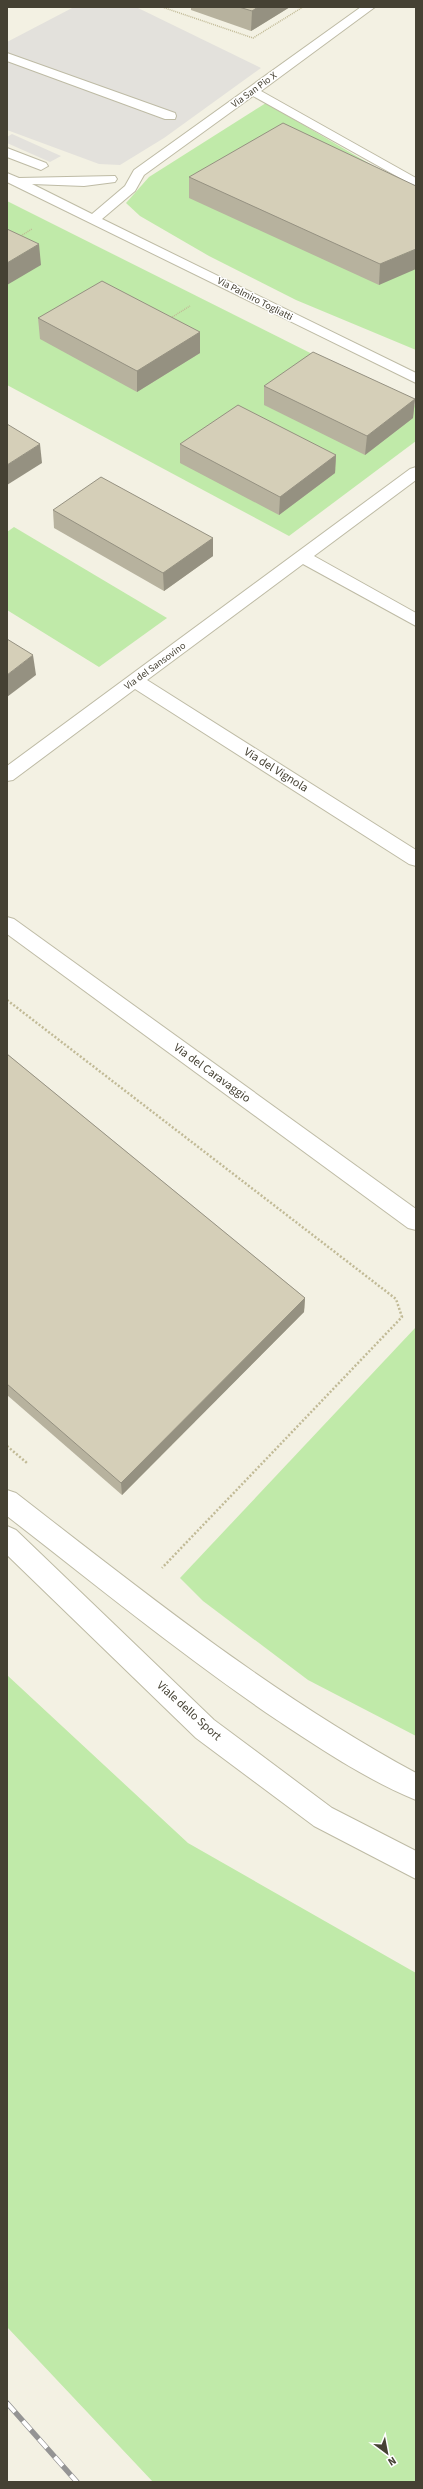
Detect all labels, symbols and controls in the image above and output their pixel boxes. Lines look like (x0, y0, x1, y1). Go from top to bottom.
street label: Via San Pio X (228, 69, 280, 111)
street label: Via Palmiro Togliatti (215, 274, 295, 324)
street label: Via del Sansovino (121, 639, 189, 693)
street label: Via del Vignola (241, 743, 311, 797)
street label: Via del Caravaggio (170, 1039, 254, 1107)
street label: Viale dello Sport (153, 1677, 225, 1745)
north arrow (367, 2433, 407, 2473)
text: N (385, 2453, 399, 2469)

